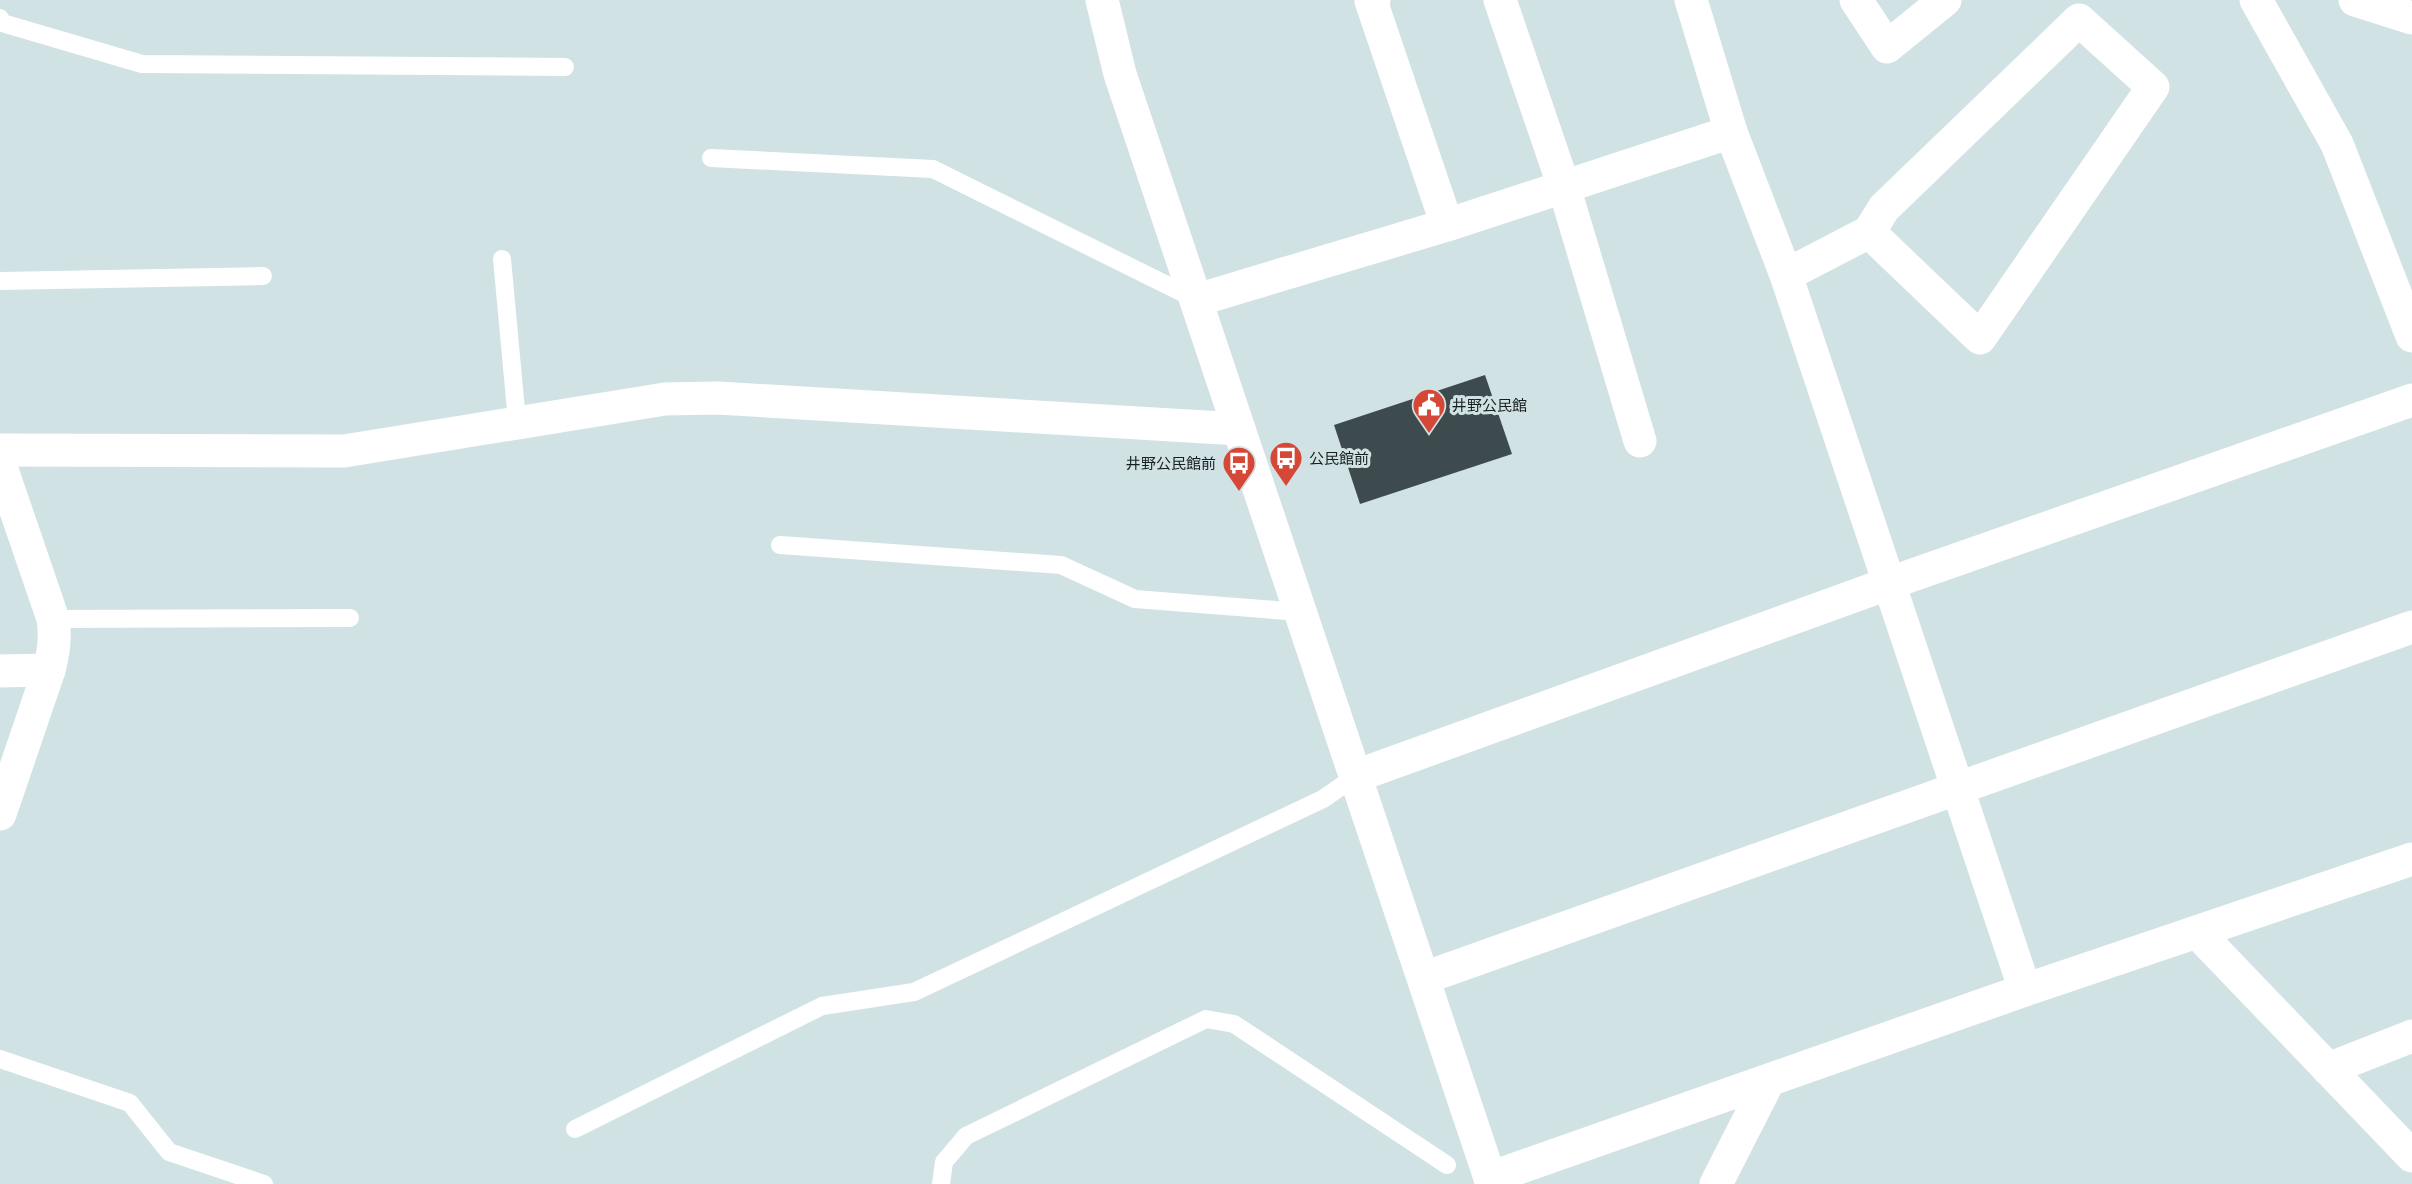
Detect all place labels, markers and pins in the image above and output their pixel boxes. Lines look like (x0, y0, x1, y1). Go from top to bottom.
public building icon: 井野公民館 (1411, 387, 1447, 434)
place label: 井野公民館 (1452, 395, 1527, 415)
bus stop icon: 公民館前 (1268, 440, 1304, 487)
bus stop icon: 井野公民館前 (1221, 445, 1257, 492)
place label: 公民館前 (1309, 448, 1369, 468)
place label: 井野公民館前 (1126, 453, 1216, 473)

